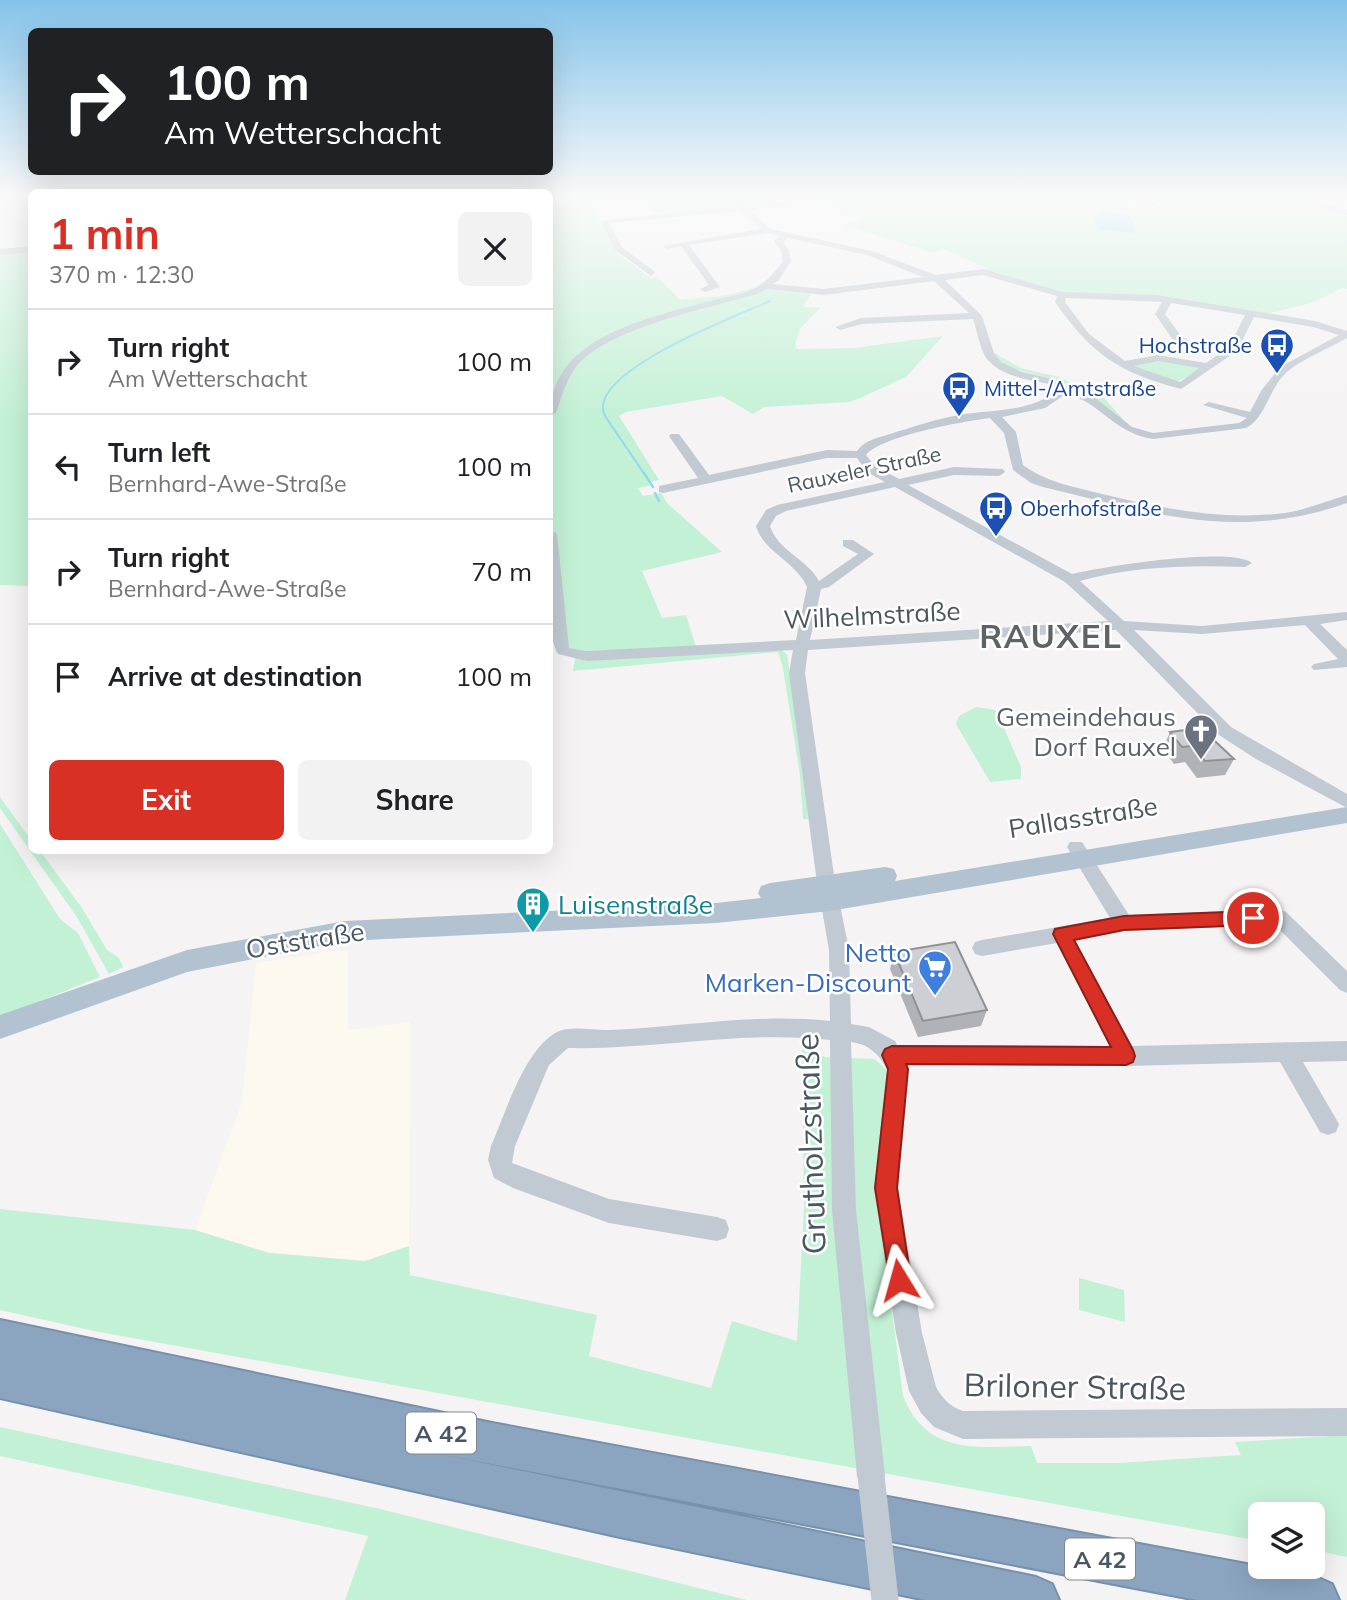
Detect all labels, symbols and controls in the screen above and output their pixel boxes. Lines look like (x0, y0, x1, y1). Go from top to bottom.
text: 100 m (164, 51, 310, 112)
icon: right (49, 56, 140, 147)
text: Am Wetterschacht (164, 112, 441, 152)
text: 1 min (49, 207, 160, 260)
button: close (458, 212, 532, 286)
text: 370 m · 12:30 (49, 260, 194, 289)
bus stop icon: Hochstraße (1258, 326, 1296, 375)
text: Turn right (108, 331, 229, 364)
place label: Hochstraße (1139, 332, 1252, 358)
icon: right (49, 343, 87, 381)
text: 100 m (456, 345, 532, 378)
text: Am Wetterschacht (108, 364, 307, 393)
bus stop icon: Mittel-/Amtstraße (940, 369, 978, 418)
place label: Mittel-/Amtstraße (984, 375, 1156, 401)
text: Turn left (108, 436, 210, 469)
street label: Rauxeler Straße (785, 440, 943, 498)
icon: left (49, 448, 87, 486)
text: 100 m (456, 450, 532, 483)
text: Bernhard-Awe-Straße (108, 469, 346, 498)
bus stop icon: Oberhofstraße (977, 489, 1015, 538)
place label: Oberhofstraße (1020, 495, 1162, 521)
text: Turn right (108, 541, 229, 574)
icon: right (49, 553, 87, 591)
text: 70 m (471, 555, 532, 588)
text: Bernhard-Awe-Straße (108, 574, 346, 603)
street label: Wilhelmstraße (783, 594, 961, 636)
district label: RAUXEL (979, 615, 1123, 656)
icon: arrive (49, 658, 87, 696)
text: Arrive at destination (108, 660, 363, 693)
text: 100 m (456, 660, 532, 693)
place label: Gemeindehaus Dorf Rauxel (996, 700, 1176, 763)
church icon: Gemeindehaus Dorf Rauxel (1182, 712, 1220, 761)
button: Exit (49, 760, 284, 840)
button: Share (298, 760, 532, 840)
street label: Pallasstraße (1006, 789, 1160, 845)
building icon: Luisenstraße (514, 885, 552, 934)
place label: Luisenstraße (558, 888, 713, 921)
pin (1223, 888, 1283, 948)
icon: arrive (1234, 899, 1272, 937)
street label: Oststraße (243, 914, 367, 966)
place label: Netto Marken-Discount (705, 936, 911, 999)
supermarket icon: Netto Marken-Discount (916, 948, 954, 997)
street label: Grutholzstraße (786, 1033, 834, 1255)
position arrow (862, 1243, 936, 1317)
street label: Briloner Straße (963, 1364, 1187, 1408)
road number: A 42 (406, 1413, 476, 1454)
map controls (1248, 1502, 1325, 1579)
button: layers (1248, 1502, 1325, 1579)
road number: A 42 (1065, 1539, 1135, 1580)

